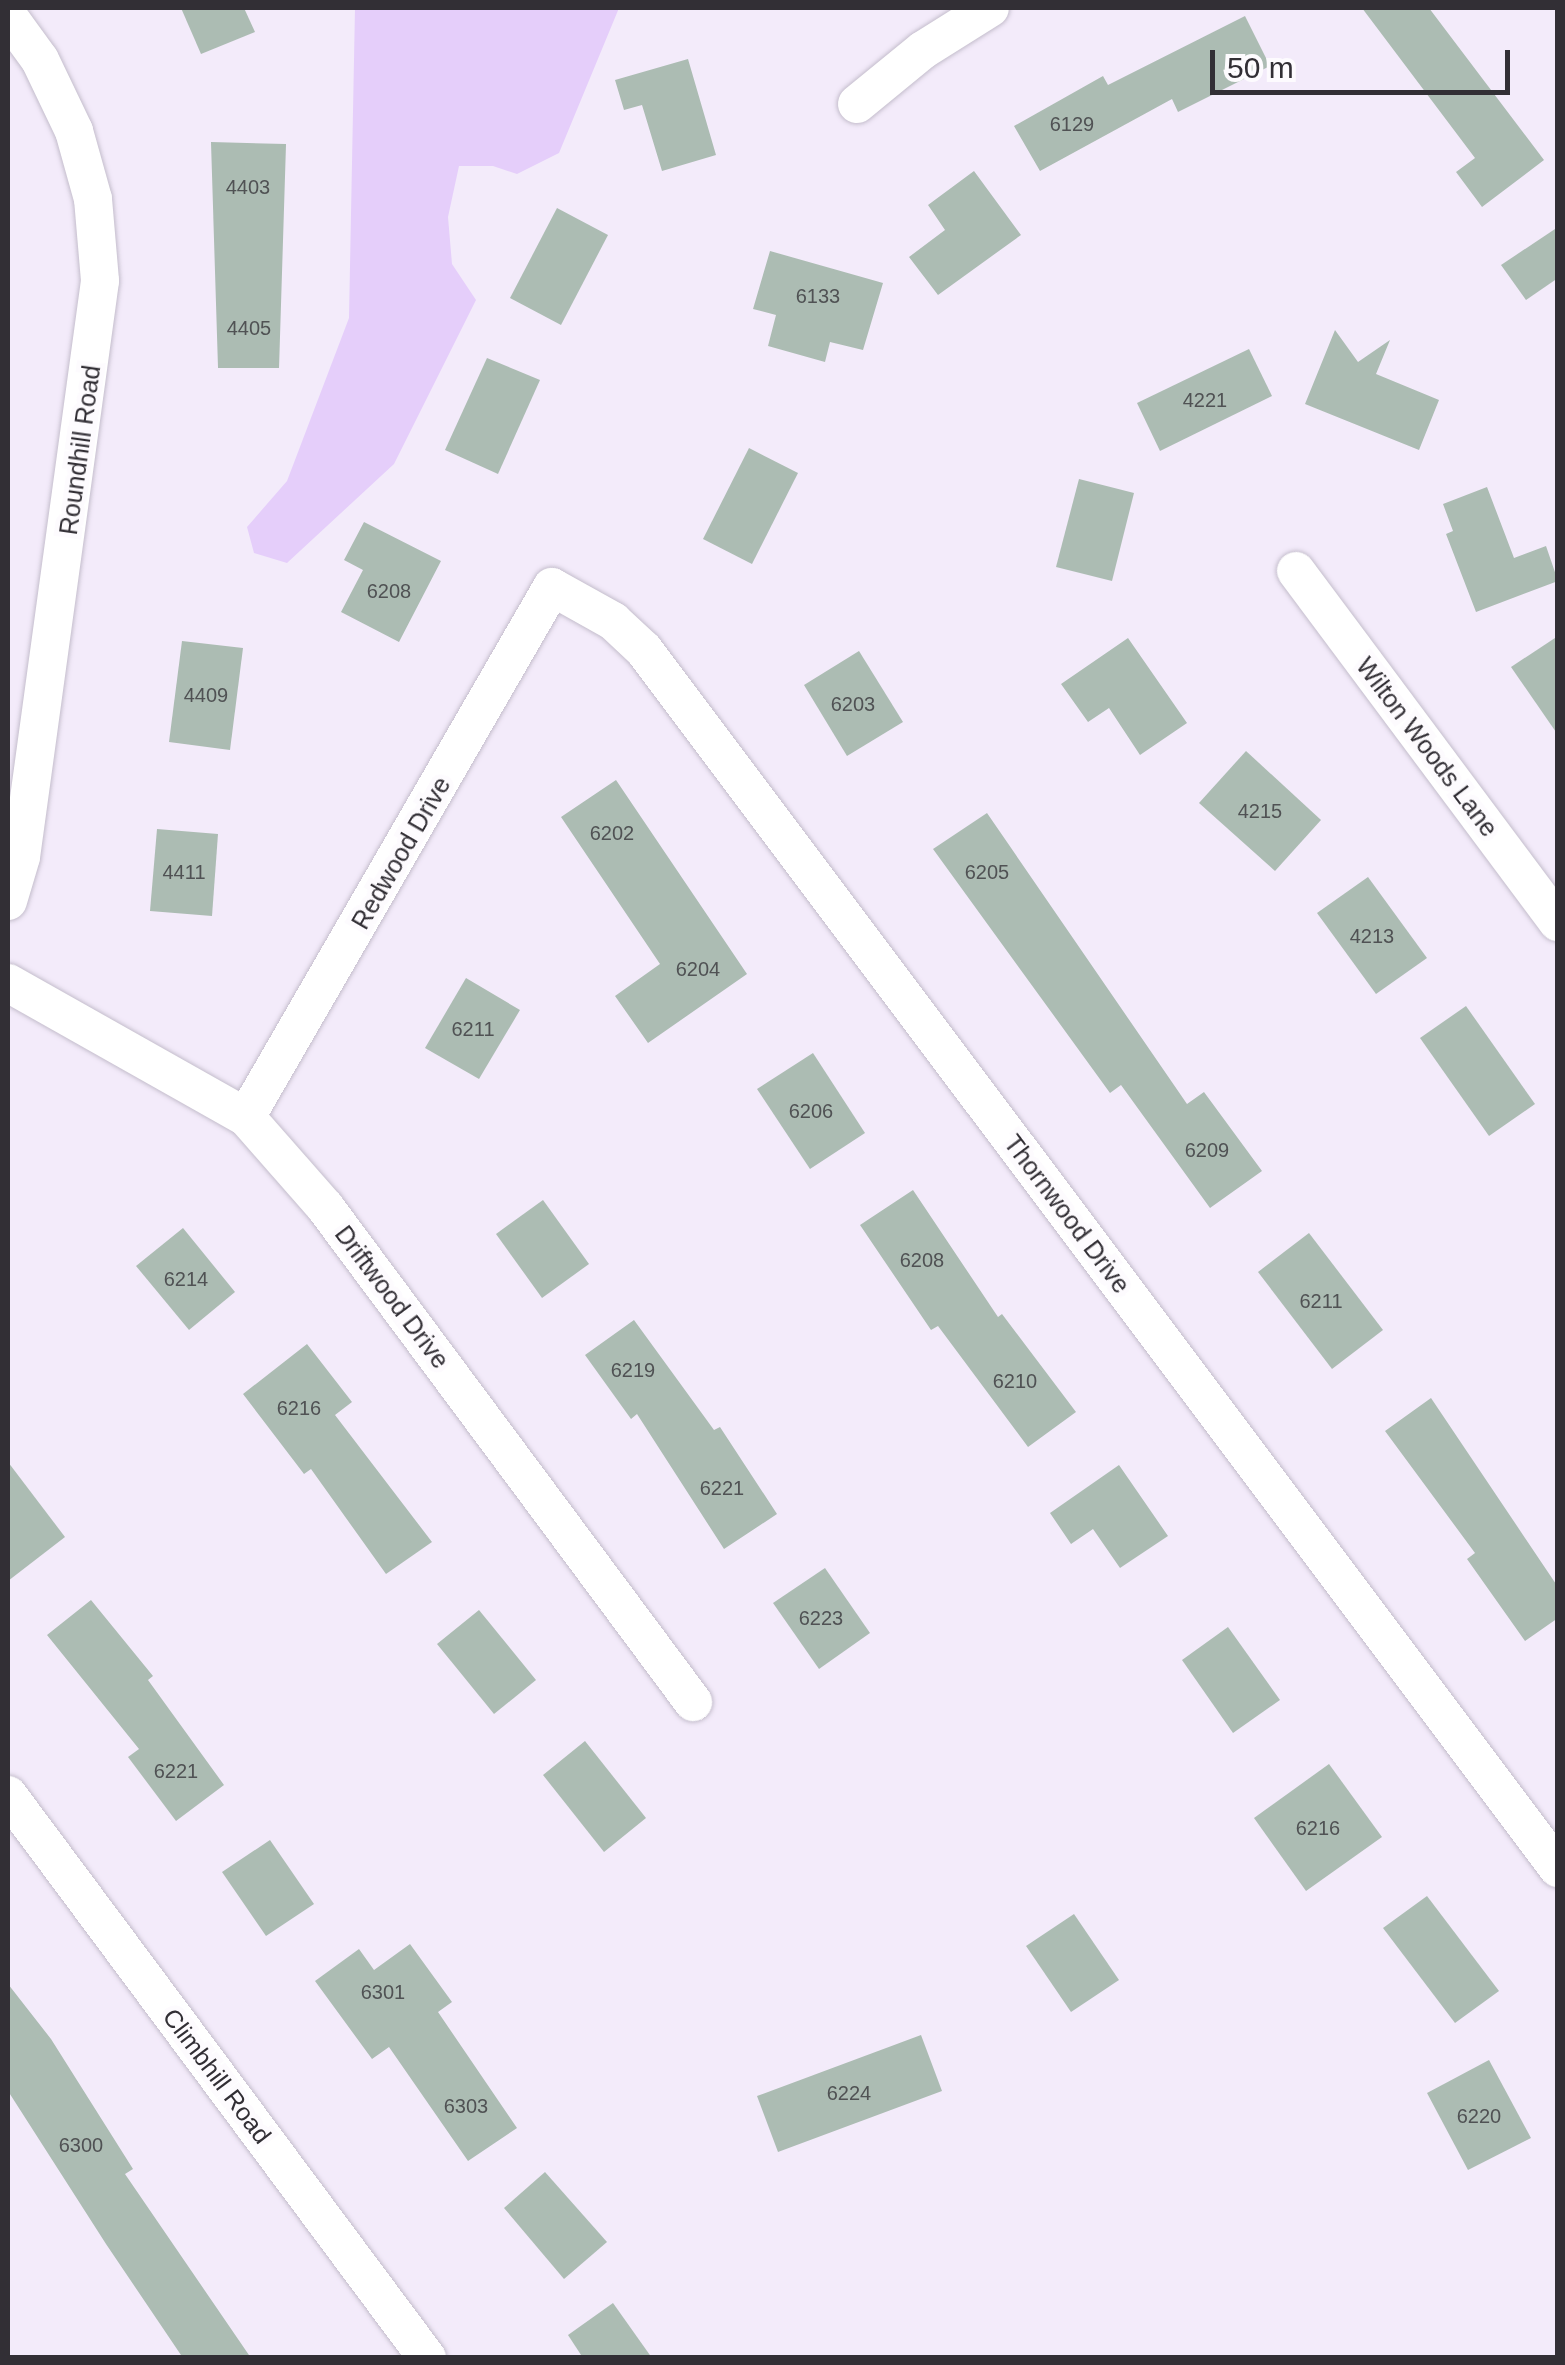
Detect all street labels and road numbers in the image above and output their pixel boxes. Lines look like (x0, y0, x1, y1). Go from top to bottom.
street label: Roundhill Road (53, 363, 107, 537)
street label: Wilton Woods Lane (1350, 652, 1504, 842)
street label: Redwood Drive (345, 771, 457, 935)
street label: Thornwood Drive (998, 1129, 1136, 1299)
street label: Driftwood Drive (329, 1220, 455, 1374)
street label: Climbhill Road (157, 2003, 277, 2149)

